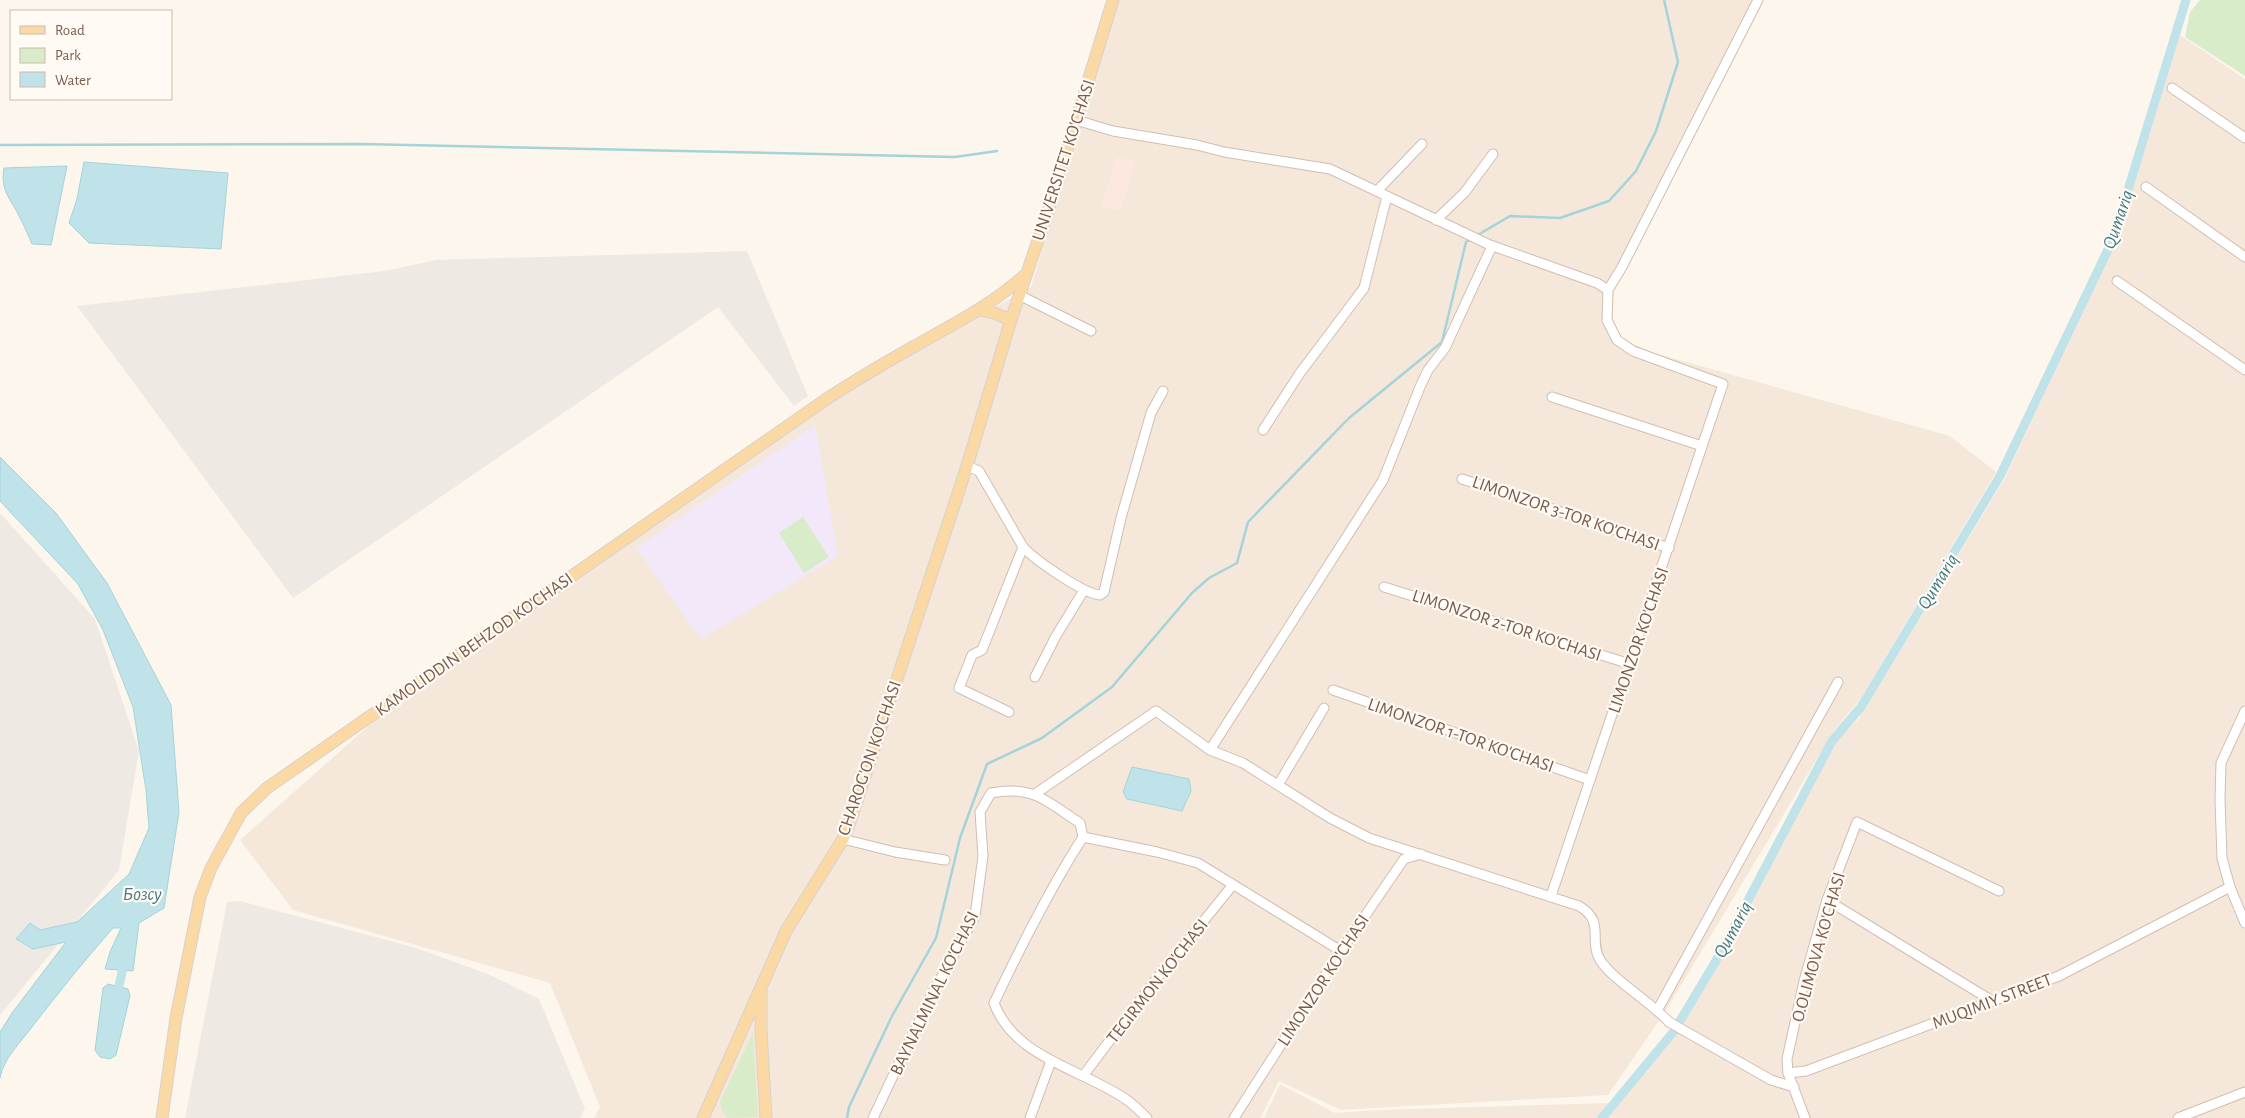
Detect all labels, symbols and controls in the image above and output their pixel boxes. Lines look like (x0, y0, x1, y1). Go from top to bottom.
legend (10, 10, 172, 100)
text: Road (55, 23, 85, 38)
text: Park (55, 48, 81, 63)
text: Water (55, 73, 91, 88)
street label: UNIVERSITET KO'CHASI (1029, 78, 1098, 243)
water label: Qumariq (2099, 188, 2137, 251)
street label: LIMONZOR 3-TOR KO'CHASI (1470, 473, 1662, 555)
water label: Qumariq (1914, 551, 1962, 613)
street label: LIMONZOR KO'CHASI (1606, 565, 1672, 716)
street label: KAMOLIDDIN BEHZOD KO'CHASI (373, 570, 577, 720)
street label: LIMONZOR 2-TOR KO'CHASI (1410, 587, 1604, 665)
street label: CHAROG'ON KO'CHASI (835, 679, 905, 838)
street label: LIMONZOR 1-TOR KO'CHASI (1365, 696, 1556, 776)
street label: O.OLIMOVA KO'CHASI (1789, 870, 1849, 1024)
water label: Бозсу (122, 885, 162, 904)
water label: Qumariq (1711, 898, 1756, 961)
street label: BAYNALMINAL KO'CHASI (887, 909, 982, 1078)
street label: LIMONZOR KO'CHASI (1275, 912, 1373, 1050)
street label: TEGIRMON KO'CHASI (1104, 916, 1212, 1047)
street label: MUQIMIY STREET (1930, 971, 2055, 1033)

